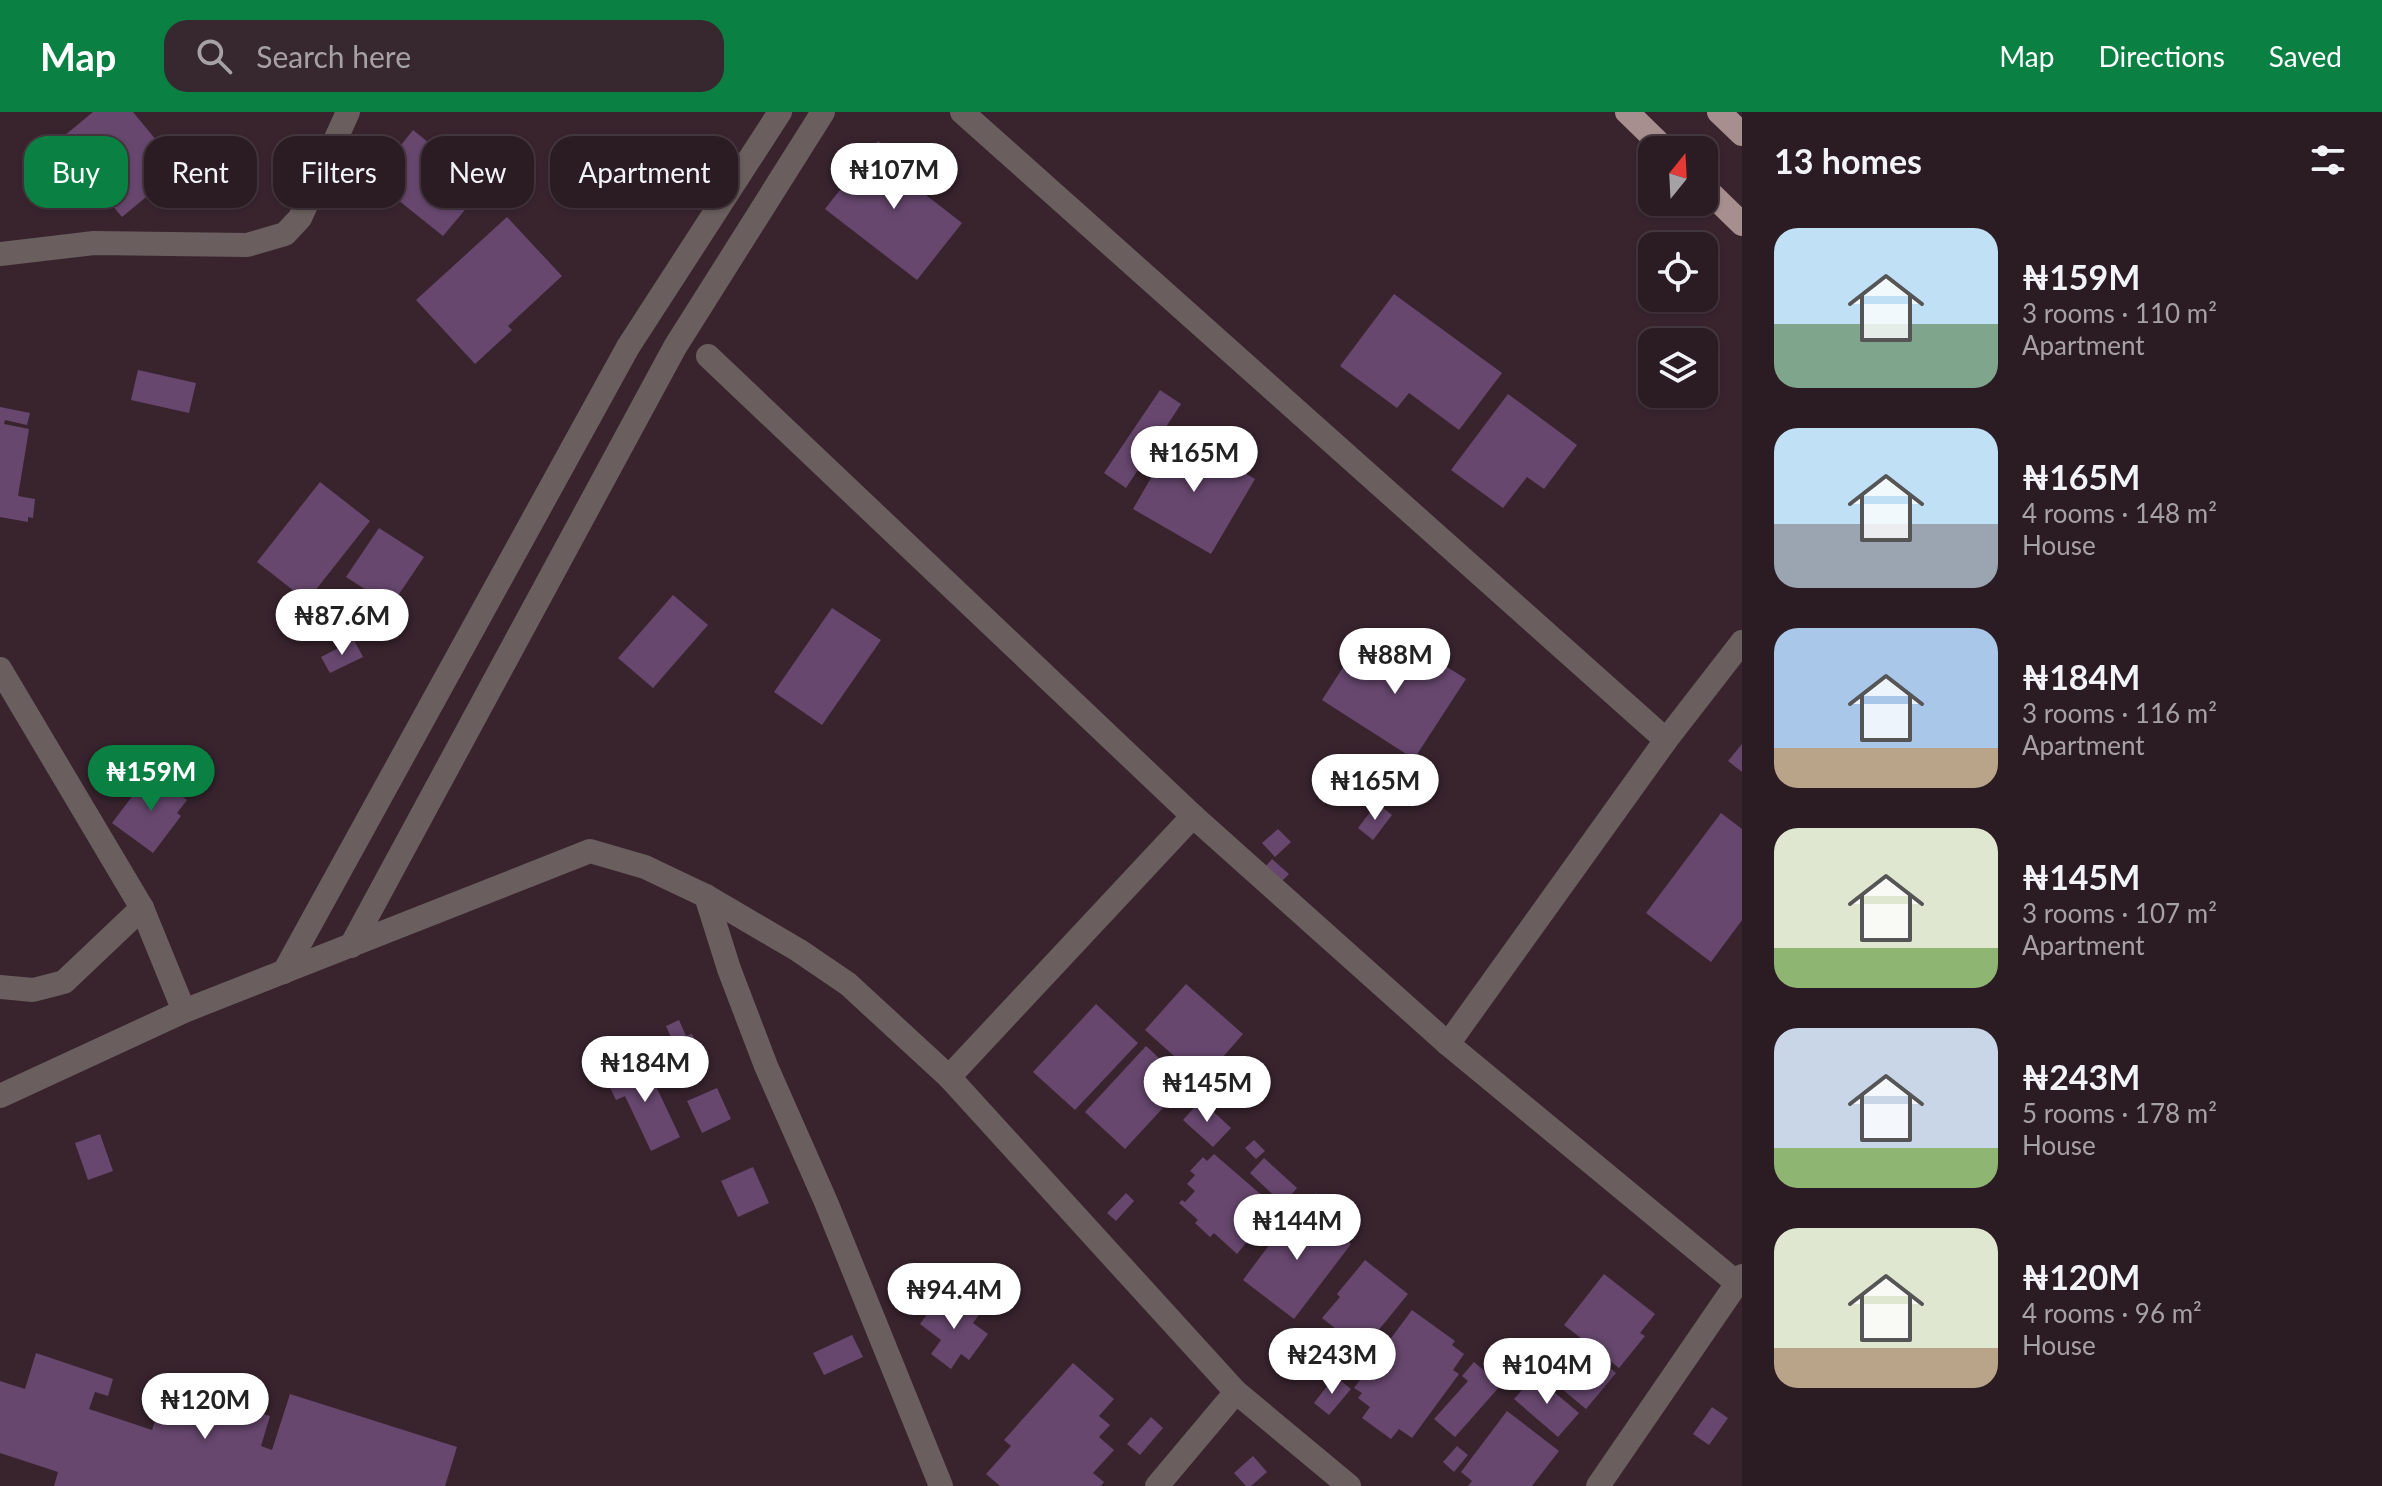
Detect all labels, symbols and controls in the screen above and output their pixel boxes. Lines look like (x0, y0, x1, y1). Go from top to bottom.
search box (164, 20, 724, 92)
text: Map (40, 33, 116, 79)
icon: search (192, 34, 236, 78)
text: Search here (256, 38, 411, 74)
text: Map (1999, 39, 2054, 73)
text: Directions (2098, 39, 2225, 73)
text: Saved (2269, 39, 2342, 73)
chip: Buy (24, 136, 128, 208)
chip: Rent (144, 136, 257, 208)
chip: Filters (273, 136, 405, 208)
chip: New (421, 136, 534, 208)
chip: Apartment (550, 136, 738, 208)
north arrow (1638, 136, 1718, 216)
map controls (1638, 136, 1718, 408)
icon: filters (2306, 138, 2350, 182)
text: 13 homes (1774, 140, 1922, 181)
pin: ₦107M (838, 143, 950, 211)
text: ₦107M (849, 153, 939, 185)
button: locate (1638, 232, 1718, 312)
text: ₦159M (2022, 256, 2140, 297)
icon: home (1838, 260, 1934, 356)
text: 3 rooms · 110 m² (2022, 297, 2217, 329)
button: layers (1638, 328, 1718, 408)
text: Apartment (2022, 329, 2145, 361)
pin: ₦165M (1138, 426, 1250, 494)
text: ₦165M (1149, 436, 1239, 468)
text: ₦165M (2022, 456, 2140, 497)
icon: home (1838, 460, 1934, 556)
text: 4 rooms · 148 m² (2022, 497, 2217, 529)
text: House (2022, 529, 2096, 561)
pin: ₦87.6M (277, 589, 407, 657)
text: ₦87.6M (294, 599, 390, 631)
pin: ₦88M (1348, 628, 1442, 696)
text: ₦88M (1357, 638, 1433, 670)
text: ₦184M (2022, 656, 2140, 697)
icon: home (1838, 660, 1934, 756)
text: 3 rooms · 116 m² (2022, 697, 2217, 729)
text: Apartment (2022, 729, 2145, 761)
pin: ₦159M (95, 745, 207, 813)
pin: ₦165M (1319, 754, 1431, 822)
text: ₦159M (106, 755, 196, 787)
text: ₦165M (1330, 764, 1420, 796)
text: ₦145M (2022, 856, 2140, 897)
icon: home (1838, 860, 1934, 956)
text: 3 rooms · 107 m² (2022, 897, 2217, 929)
text: Apartment (2022, 929, 2145, 961)
pin: ₦184M (589, 1036, 701, 1104)
text: ₦184M (600, 1046, 690, 1078)
pin: ₦145M (1151, 1056, 1263, 1124)
text: ₦243M (2022, 1056, 2140, 1097)
icon: home (1838, 1060, 1934, 1156)
text: ₦145M (1162, 1066, 1252, 1098)
text: 5 rooms · 178 m² (2022, 1097, 2217, 1129)
text: House (2022, 1129, 2096, 1161)
pin: ₦144M (1241, 1194, 1353, 1262)
text: ₦144M (1252, 1204, 1342, 1236)
text: ₦120M (2022, 1256, 2140, 1297)
icon: home (1838, 1260, 1934, 1356)
pin: ₦94.4M (889, 1263, 1019, 1331)
text: ₦94.4M (906, 1273, 1002, 1305)
text: 4 rooms · 96 m² (2022, 1297, 2202, 1329)
pin: ₦243M (1276, 1328, 1388, 1396)
text: House (2022, 1329, 2096, 1361)
text: ₦243M (1287, 1338, 1377, 1370)
pin: ₦104M (1491, 1338, 1603, 1406)
text: ₦104M (1502, 1348, 1592, 1380)
pin: ₦120M (149, 1373, 261, 1441)
text: ₦120M (160, 1383, 250, 1415)

